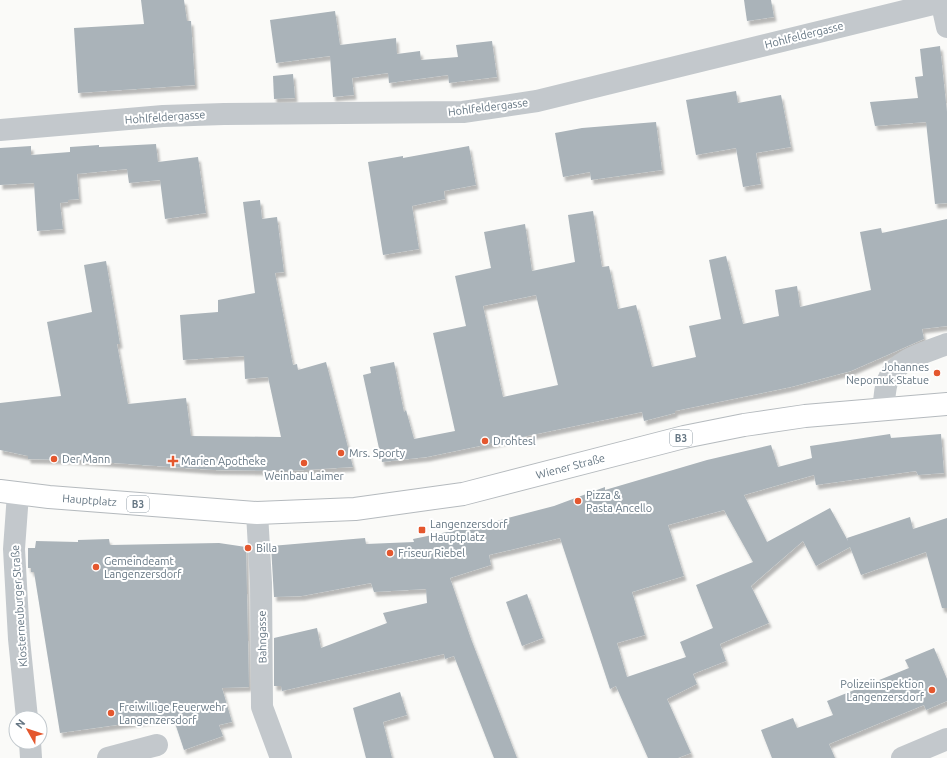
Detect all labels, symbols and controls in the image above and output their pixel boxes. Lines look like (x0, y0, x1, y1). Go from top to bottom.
street label: Hohlfeldergasse (763, 19, 845, 51)
street label: Hohlfeldergasse (447, 96, 529, 118)
street label: Hohlfeldergasse (124, 108, 206, 126)
place label: Johannes Nepomuk Statue (846, 361, 929, 386)
marker: Johannes Nepomuk Statue (932, 368, 942, 378)
road number: B3 (670, 430, 692, 446)
place label: Drohtesl (493, 435, 536, 447)
marker: Drohtesl (480, 436, 490, 446)
place label: Mrs. Sporty (349, 447, 406, 459)
marker: Mrs. Sporty (336, 448, 346, 458)
street label: Wiener Straße (535, 452, 606, 481)
place label: Der Mann (62, 453, 110, 465)
marker: Der Mann (49, 454, 59, 464)
place label: Marien Apotheke (181, 455, 266, 467)
marker: Marien Apotheke (168, 456, 178, 466)
marker: Weinbau Laimer (299, 458, 309, 468)
place label: Weinbau Laimer (264, 470, 345, 482)
place label: Pizza & Pasta Ancello (586, 489, 652, 514)
street label: Hauptplatz (62, 492, 117, 508)
road number: B3 (127, 496, 149, 512)
marker: Pizza & Pasta Ancello (573, 496, 583, 506)
place label: Langenzersdorf Hauptplatz (430, 518, 508, 543)
marker: Langenzersdorf Hauptplatz (417, 525, 427, 535)
place label: Billa (256, 542, 277, 554)
marker: Billa (243, 543, 253, 553)
street label: Klosterneuburger Straße (9, 544, 29, 668)
place label: Friseur Riebel (398, 547, 465, 559)
marker: Friseur Riebel (385, 548, 395, 558)
place label: Gemeindeamt Langenzersdorf (104, 555, 182, 580)
marker: Gemeindeamt Langenzersdorf (91, 562, 101, 572)
street label: Bahngasse (256, 610, 268, 664)
place label: Polizeiinspektion Langenzersdorf (840, 678, 925, 703)
marker: Polizeiinspektion Langenzersdorf (927, 685, 937, 695)
place label: Freiwillige Feuerwehr Langenzersdorf (119, 701, 227, 726)
marker: Freiwillige Feuerwehr Langenzersdorf (106, 708, 116, 718)
north arrow (8, 710, 48, 750)
text: N (13, 717, 27, 731)

